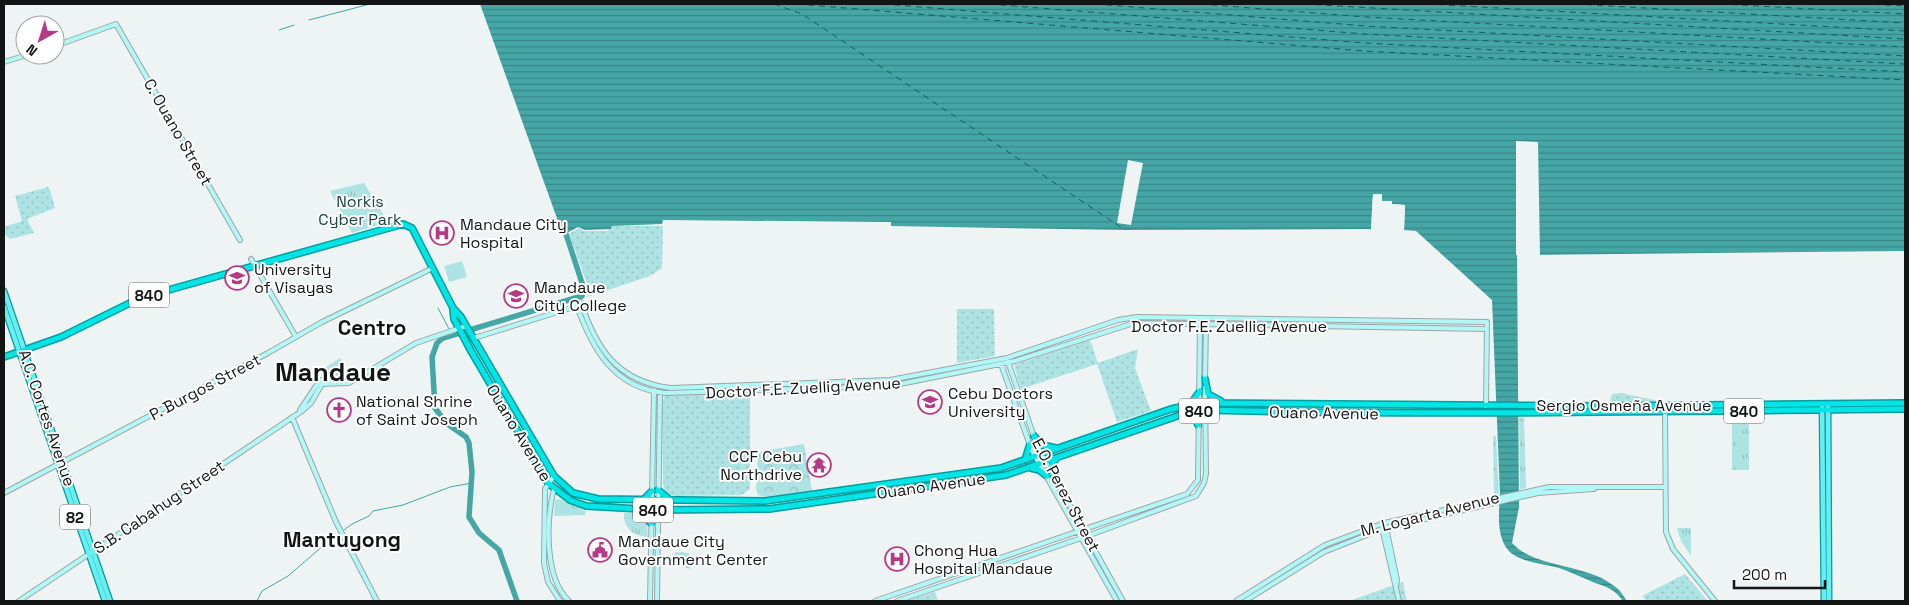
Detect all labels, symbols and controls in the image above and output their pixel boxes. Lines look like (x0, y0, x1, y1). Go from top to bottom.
north arrow (15, 15, 65, 65)
text: N (23, 40, 41, 60)
street label: C. Ouano Street (139, 75, 217, 189)
park label: Norkis Cyber Park (318, 191, 402, 230)
place label: Mandaue City Hospital (460, 214, 567, 253)
hospital icon: Mandaue City Hospital (429, 220, 455, 246)
place label: University of Visayas (254, 259, 333, 298)
school or university icon: University of Visayas (224, 265, 250, 291)
place label: Mandaue City College (534, 277, 627, 316)
road number: 840 (129, 282, 169, 308)
school or university icon: Mandaue City College (503, 283, 529, 309)
district label: Centro (338, 314, 406, 341)
street label: Doctor F.E. Zuellig Avenue (1131, 316, 1327, 337)
street label: A.C. Cortes Avenue (14, 347, 80, 489)
street label: P. Burgos Street (146, 349, 264, 425)
district label: Mandaue (275, 355, 391, 389)
street label: Doctor F.E. Zuellig Avenue (705, 372, 901, 404)
street label: Ouano Avenue (482, 381, 556, 485)
place label: Cebu Doctors University (948, 383, 1053, 422)
school or university icon: Cebu Doctors University (917, 389, 943, 415)
place label: National Shrine of Saint Joseph (356, 391, 478, 430)
street label: Sergio Osmeña Avenue (1537, 395, 1712, 416)
church icon: National Shrine of Saint Joseph (326, 397, 352, 423)
road number: 840 (1179, 398, 1219, 424)
road number: 840 (1724, 398, 1764, 424)
street label: Ouano Avenue (1269, 402, 1379, 424)
street label: E.O. Perez Street (1027, 435, 1105, 555)
place label: CCF Cebu Northdrive (720, 446, 802, 485)
temple icon: CCF Cebu Northdrive (806, 452, 832, 478)
street label: S.B. Cabahug Street (89, 455, 229, 559)
street label: Ouano Avenue (875, 468, 987, 504)
street label: M. Logarta Avenue (1358, 487, 1502, 541)
road number: 840 (633, 498, 673, 522)
road number: 82 (60, 504, 90, 530)
district label: Mantuyong (283, 526, 401, 553)
place label: Mandaue City Government Center (618, 531, 768, 570)
public building icon: Mandaue City Government Center (587, 537, 613, 563)
place label: Chong Hua Hospital Mandaue (914, 540, 1053, 579)
hospital icon: Chong Hua Hospital Mandaue (884, 546, 910, 572)
scale bar (1734, 558, 1825, 590)
text: 200 m (1742, 565, 1787, 584)

